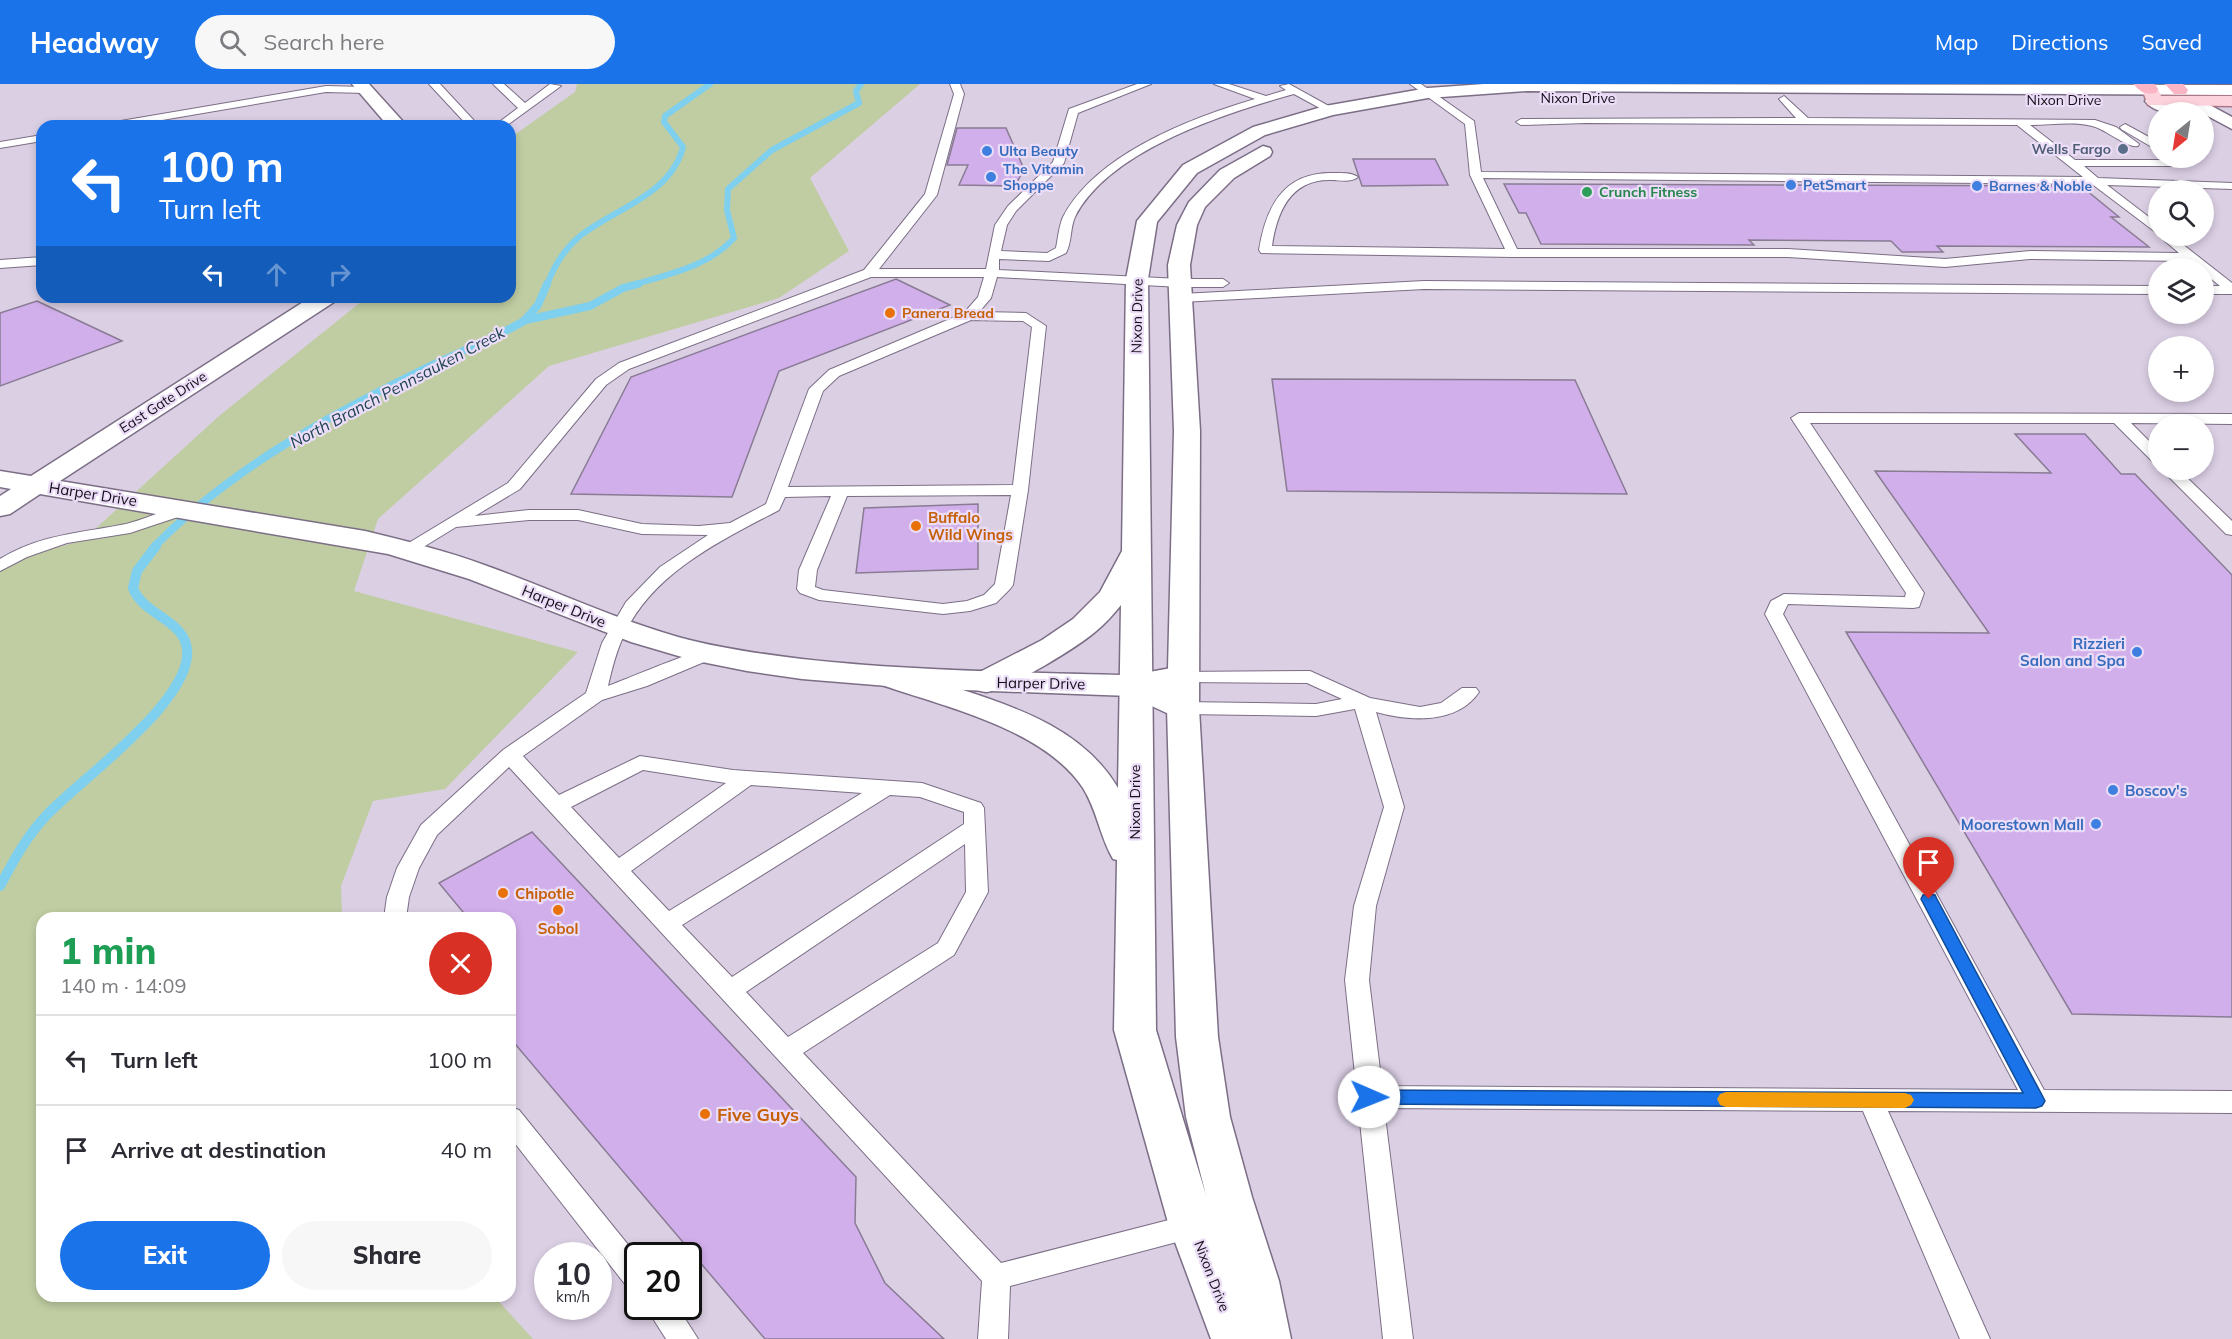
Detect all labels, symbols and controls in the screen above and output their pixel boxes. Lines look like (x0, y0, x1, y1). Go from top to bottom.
search box (195, 15, 615, 69)
text: Headway (30, 25, 159, 60)
icon: search (216, 26, 249, 59)
text: Search here (264, 28, 385, 56)
text: Map (1935, 29, 1978, 55)
text: Directions (2011, 29, 2108, 55)
text: Saved (2141, 29, 2202, 55)
street label: Nixon Drive (1541, 89, 1615, 107)
street label: Nixon Drive (2027, 91, 2101, 109)
north arrow (2148, 102, 2214, 168)
map controls (2148, 102, 2214, 480)
text: 100 m (159, 140, 284, 193)
place label: Wells Fargo (2032, 140, 2111, 158)
place label: Ulta Beauty (999, 142, 1079, 160)
marker: Wells Fargo (2116, 142, 2130, 156)
icon: left (60, 144, 138, 222)
marker: Ulta Beauty (980, 144, 994, 158)
place label: The Vitamin Shoppe (1003, 160, 1084, 194)
marker: The Vitamin Shoppe (984, 170, 998, 184)
place label: PetSmart (1803, 176, 1867, 194)
place label: Barnes & Noble (1989, 177, 2092, 195)
marker: PetSmart (1784, 178, 1798, 192)
marker: Barnes & Noble (1970, 179, 1984, 193)
button: search (2148, 180, 2214, 246)
place label: Crunch Fitness (1599, 183, 1697, 201)
marker: Crunch Fitness (1580, 185, 1594, 199)
text: Turn left (159, 192, 261, 226)
icon: left (197, 258, 230, 291)
icon: ahead (260, 258, 293, 291)
icon: right (323, 258, 356, 291)
button: layers (2148, 258, 2214, 324)
street label: Nixon Drive (1127, 278, 1147, 354)
place label: Panera Bread (902, 304, 994, 322)
marker: Panera Bread (883, 306, 897, 320)
water label: North Branch Pennsauken Creek (286, 321, 508, 452)
button: + (2148, 336, 2214, 402)
street label: East Gate Drive (116, 367, 210, 437)
button: − (2148, 414, 2214, 480)
street label: Harper Drive (48, 478, 138, 510)
place label: Buffalo Wild Wings (928, 508, 1013, 544)
marker: Buffalo Wild Wings (909, 519, 923, 533)
street label: Harper Drive (519, 581, 609, 631)
place label: Rizzieri Salon and Spa (2020, 634, 2125, 670)
marker: Rizzieri Salon and Spa (2130, 645, 2144, 659)
street label: Harper Drive (996, 673, 1086, 693)
street label: Nixon Drive (1126, 765, 1144, 839)
place label: Boscov's (2125, 781, 2187, 800)
marker: Boscov's (2106, 783, 2120, 797)
place label: Moorestown Mall (1961, 815, 2084, 834)
marker: Moorestown Mall (2089, 817, 2103, 831)
pin (1903, 837, 1954, 899)
icon: arrive (1912, 846, 1945, 879)
place label: Chipotle (515, 884, 574, 903)
marker: Chipotle (496, 886, 510, 900)
marker: Sobol (551, 903, 565, 917)
place label: Sobol (538, 919, 578, 938)
text: 1 min (60, 928, 156, 973)
button: close (429, 932, 492, 995)
text: 140 m · 14:09 (60, 973, 186, 998)
icon: left (60, 1044, 93, 1077)
text: Turn left (111, 1046, 198, 1074)
text: 100 m (427, 1046, 492, 1074)
position arrow (1337, 1065, 1401, 1129)
place label: Five Guys (717, 1103, 799, 1126)
marker: Five Guys (698, 1107, 712, 1121)
icon: arrive (60, 1134, 93, 1167)
text: Arrive at destination (111, 1136, 326, 1164)
text: 40 m (441, 1136, 492, 1164)
button: Exit (60, 1221, 270, 1290)
button: Share (282, 1221, 492, 1290)
street label: Nixon Drive (1190, 1238, 1234, 1314)
speed limit sign: 20 (624, 1242, 702, 1320)
text: 10 (555, 1255, 591, 1293)
text: km/h (556, 1287, 590, 1306)

